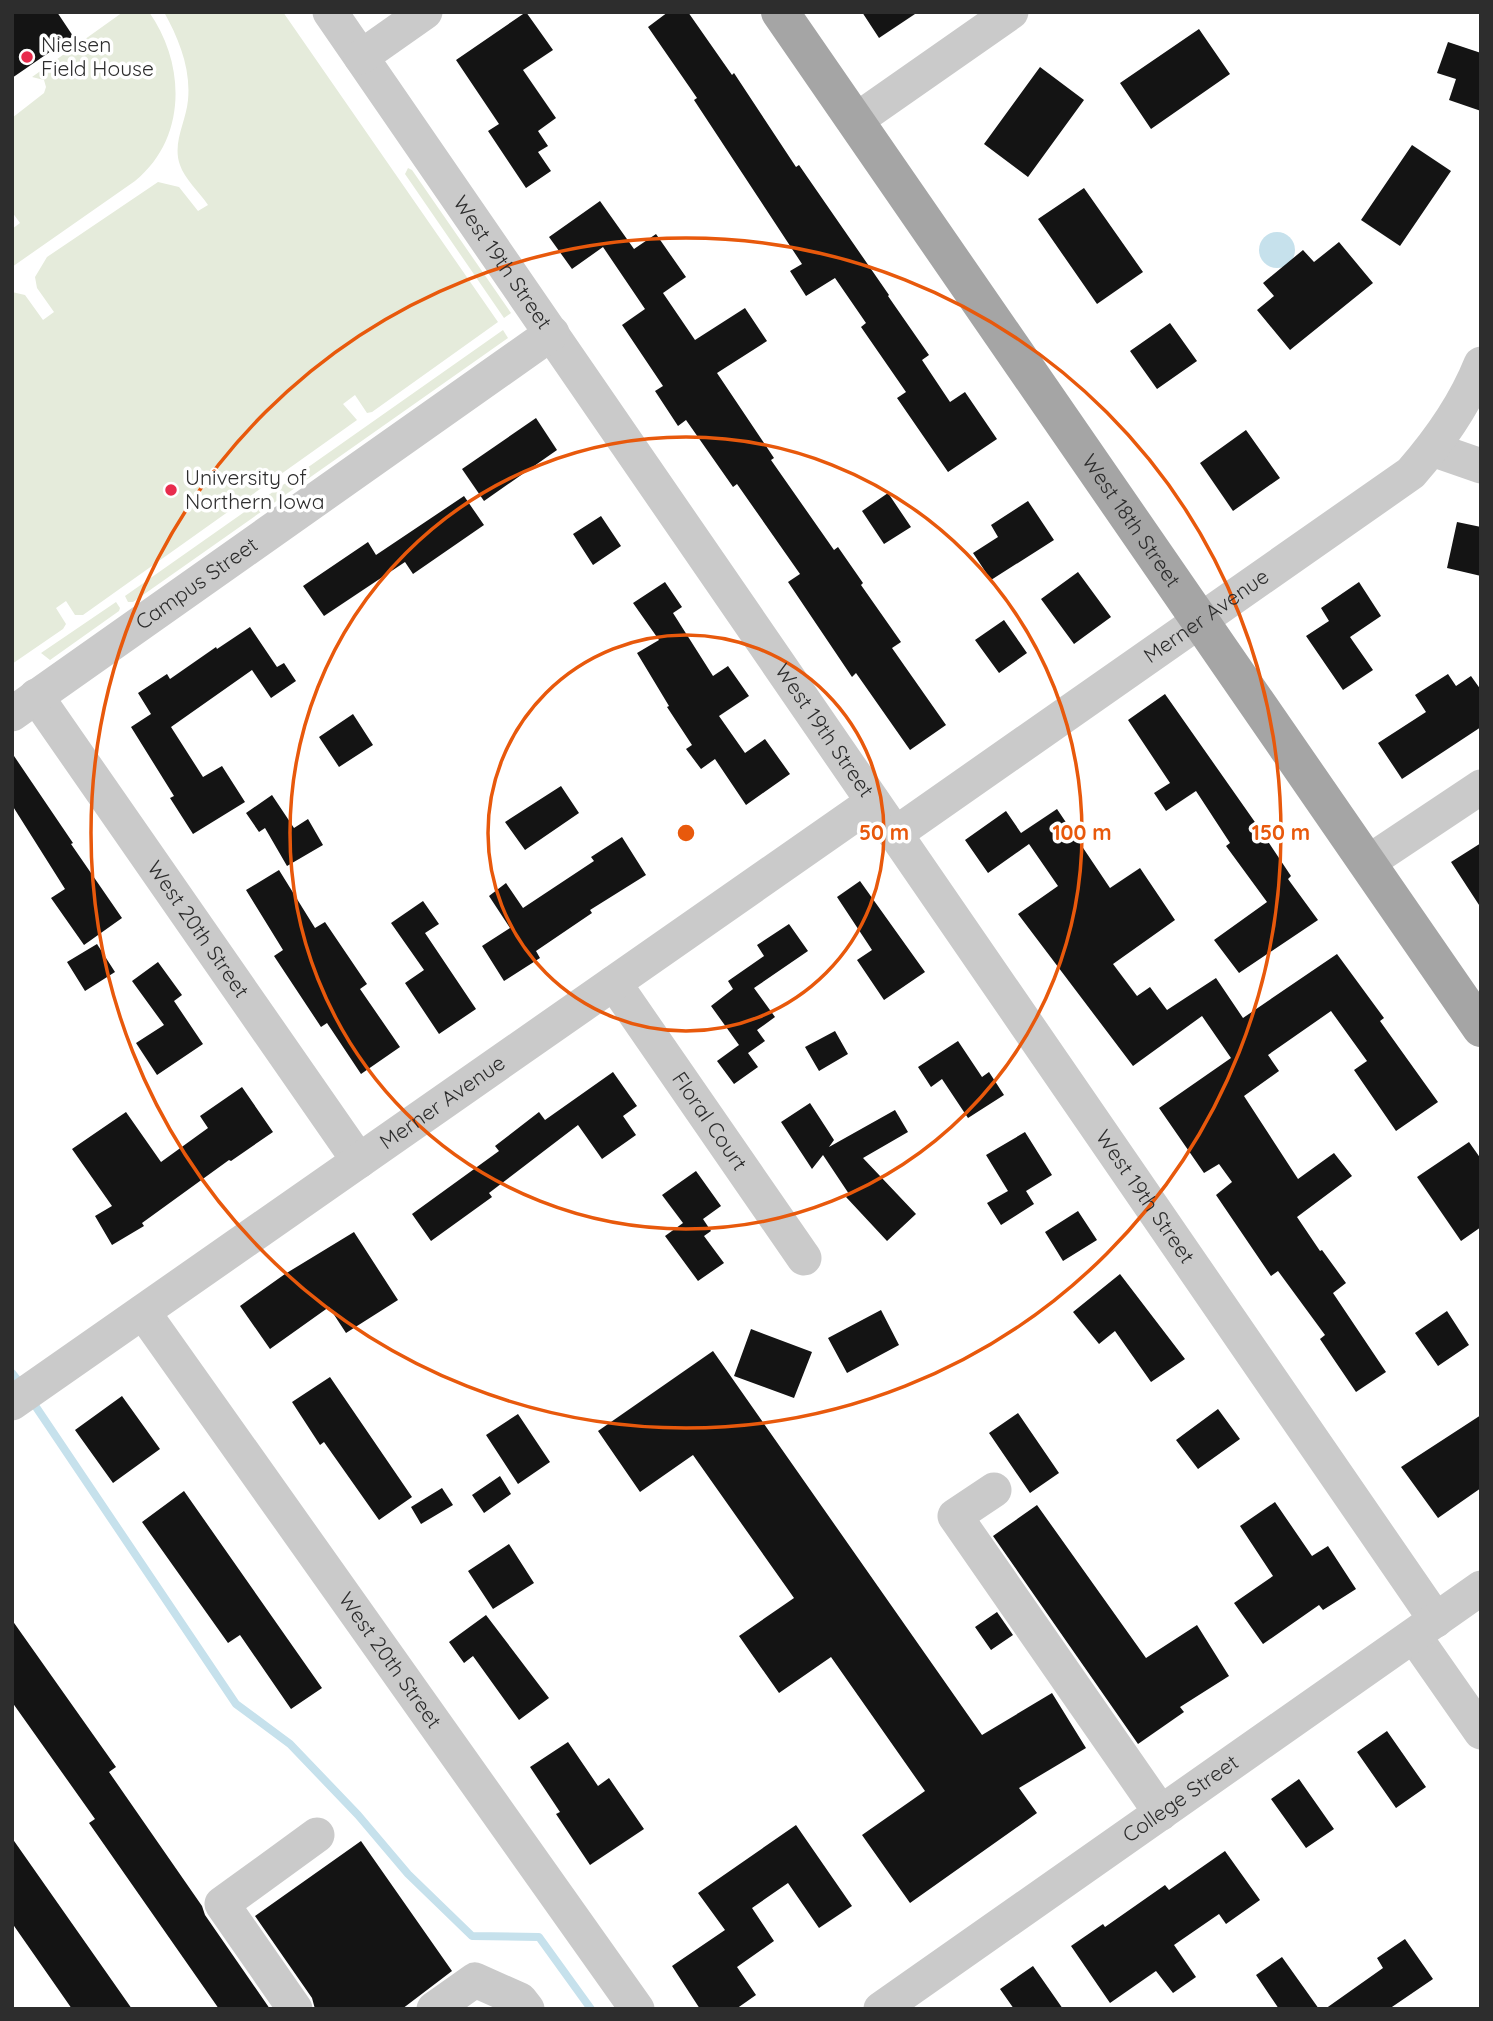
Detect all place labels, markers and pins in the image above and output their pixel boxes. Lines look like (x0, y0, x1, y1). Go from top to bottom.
place label: Nielsen Field House (41, 31, 154, 81)
marker: Nielsen Field House (19, 49, 35, 65)
place label: University of Northern Iowa (185, 464, 324, 514)
marker: University of Northern Iowa (163, 482, 179, 498)
centre of rings (674, 821, 698, 845)

